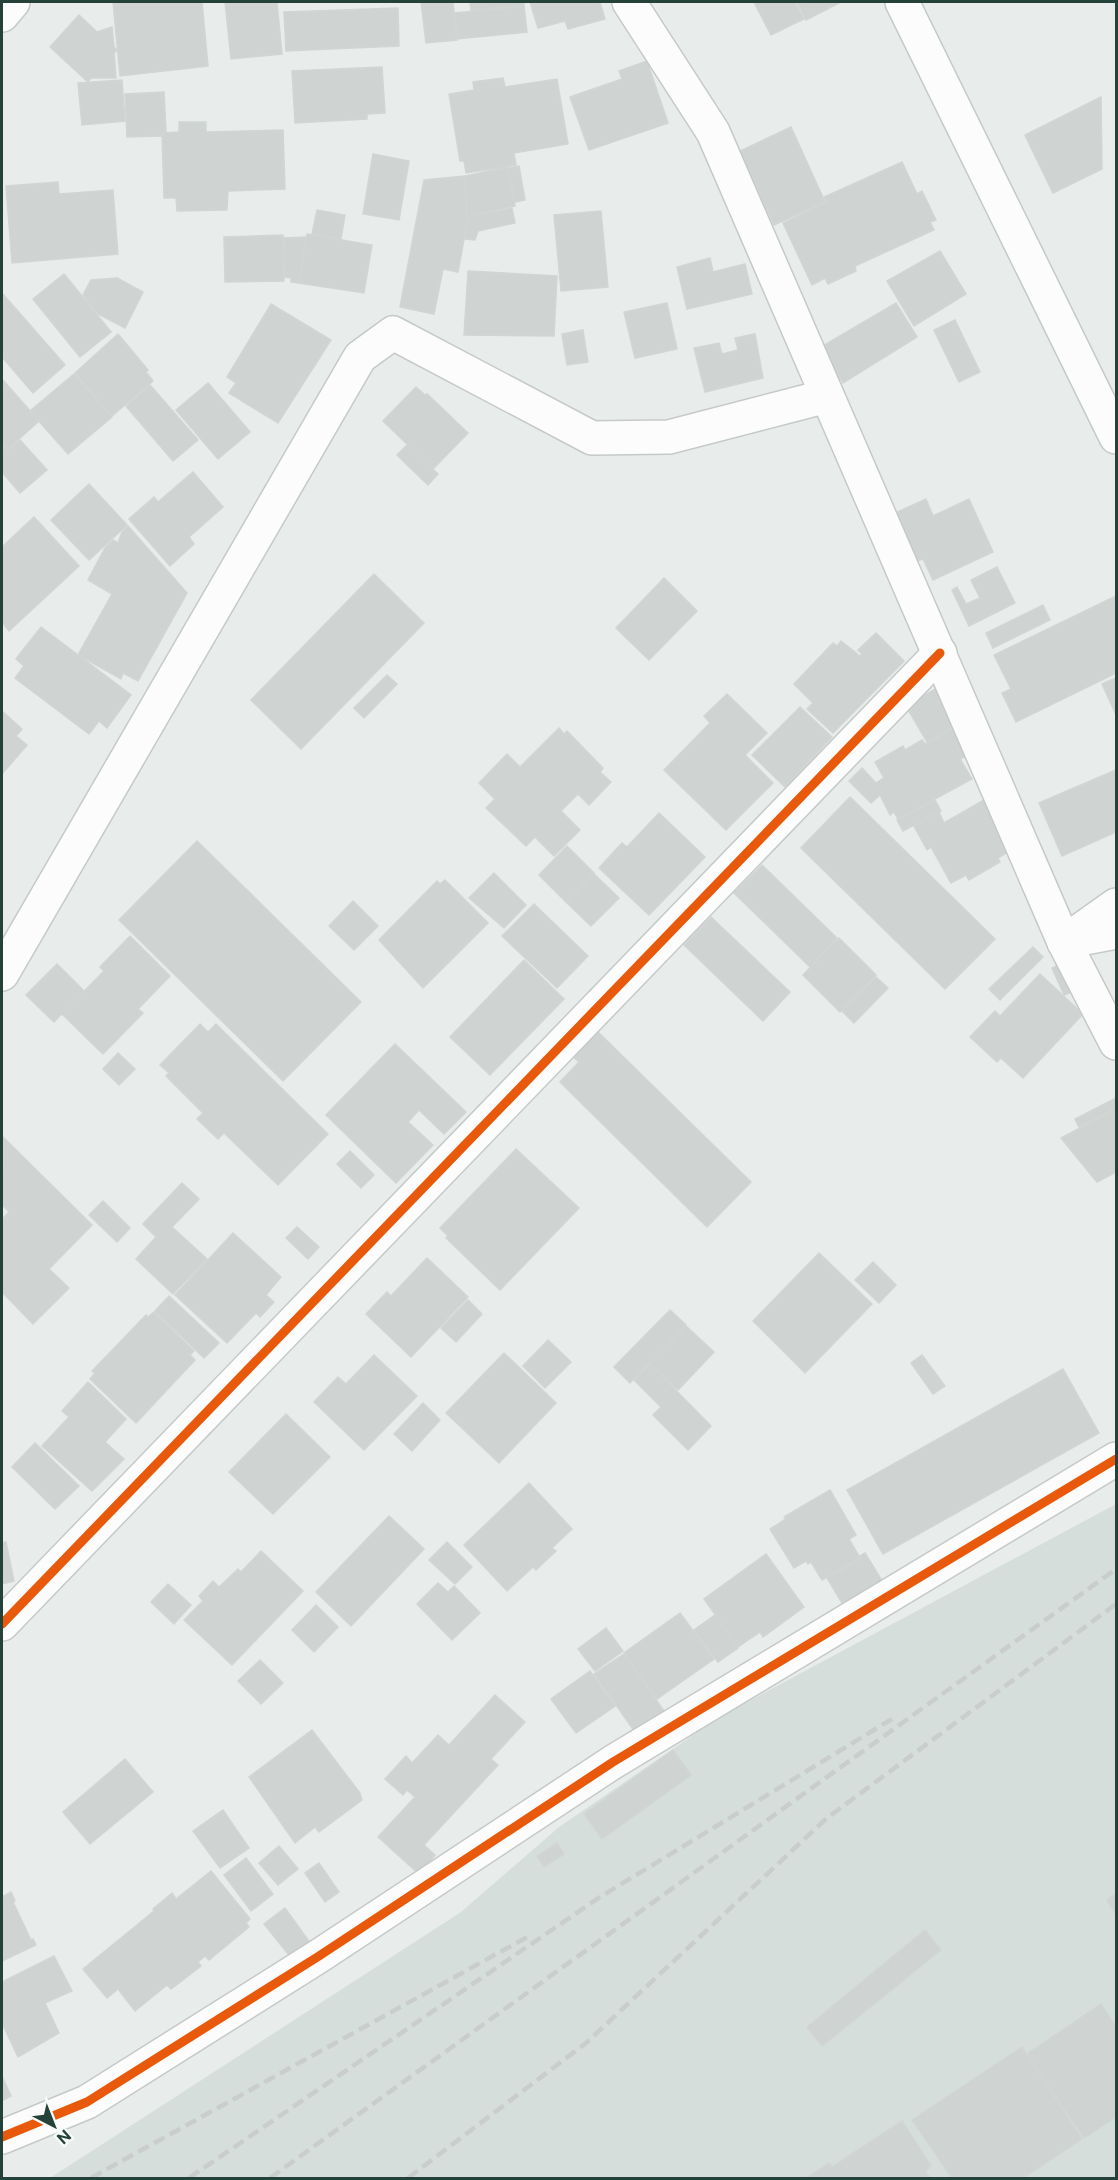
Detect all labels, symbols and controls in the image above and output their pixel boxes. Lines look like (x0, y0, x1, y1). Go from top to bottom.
north arrow (24, 2096, 84, 2156)
text: N (53, 2126, 75, 2148)

